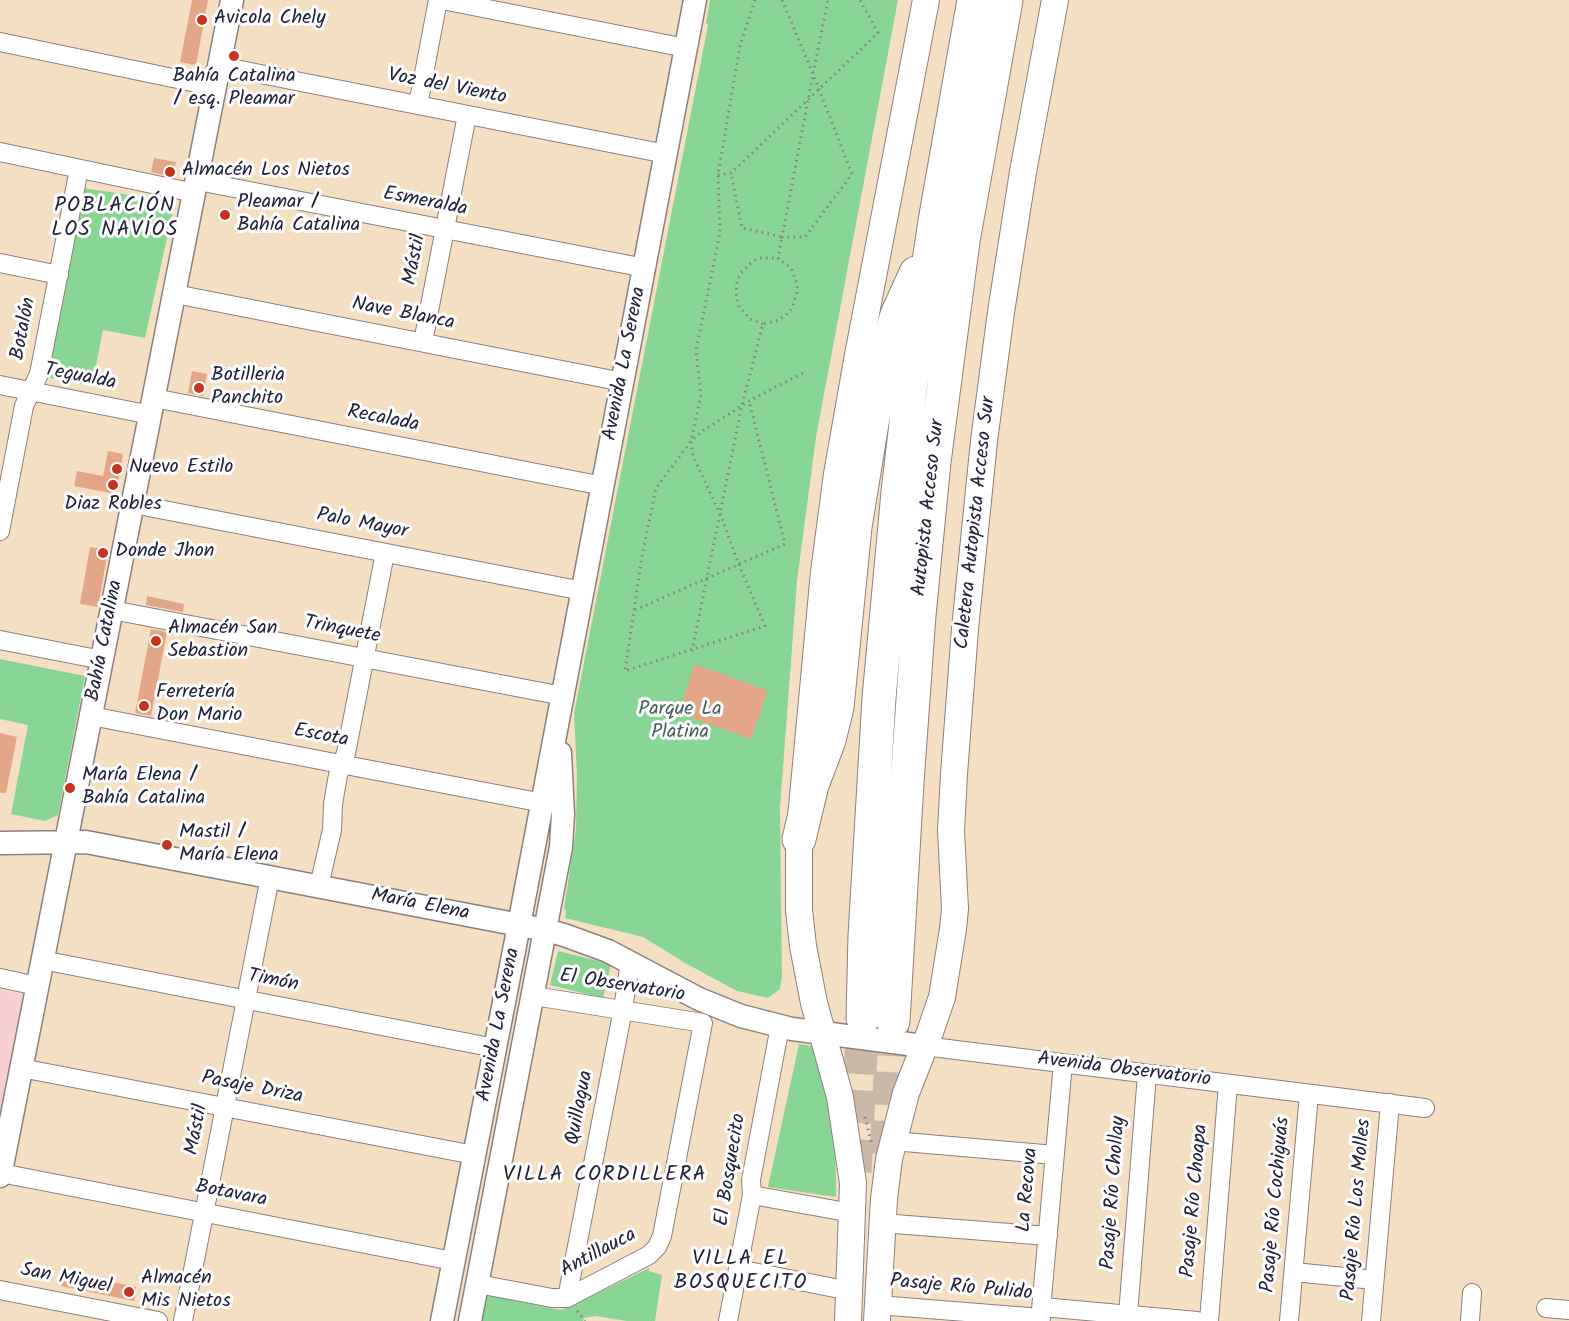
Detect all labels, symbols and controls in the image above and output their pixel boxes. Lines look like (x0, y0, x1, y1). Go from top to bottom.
place label: Avicola Chely (214, 8, 326, 32)
marker: Avicola Chely (195, 13, 209, 27)
marker: Bahía Catalina / esq. Pleamar (227, 49, 241, 63)
street label: Voz del Viento (386, 65, 508, 111)
place label: Bahía Catalina / esq. Pleamar (172, 66, 296, 113)
place label: Almacén Los Nietos (182, 160, 350, 184)
marker: Almacén Los Nietos (163, 165, 177, 179)
street label: Esmeralda (381, 183, 469, 223)
place label: Pleamar / Bahía Catalina (237, 192, 360, 239)
district label: POBLACIÓN LOS NAVÍOS (51, 194, 179, 244)
marker: Pleamar / Bahía Catalina (218, 208, 232, 222)
street label: Mástil (399, 233, 433, 287)
street label: Avenida La Serena (599, 285, 653, 443)
street label: Nave Blanca (349, 293, 457, 337)
street label: Botalón (7, 296, 43, 362)
street label: Tegualda (42, 359, 118, 397)
place label: Botilleria Panchito (211, 365, 285, 412)
marker: Botilleria Panchito (192, 381, 206, 395)
street label: Caletera Autopista Acceso Sur (952, 395, 1002, 651)
street label: Recalada (345, 401, 421, 439)
street label: Autopista Acceso Sur (909, 418, 951, 598)
place label: Nuevo Estilo (129, 457, 233, 481)
marker: Nuevo Estilo (110, 462, 124, 476)
marker: Diaz Robles (106, 478, 120, 492)
place label: Diaz Robles (64, 494, 162, 518)
street label: Palo Mayor (314, 504, 410, 546)
place label: Donde Jhon (115, 541, 214, 565)
marker: Donde Jhon (96, 546, 110, 560)
street label: Bahía Catalina (82, 578, 130, 704)
street label: Trinquete (302, 612, 382, 650)
place label: Almacén San Sebastion (168, 618, 277, 665)
marker: Almacén San Sebastion (149, 634, 163, 648)
place label: Ferretería Don Mario (156, 682, 242, 729)
marker: Ferretería Don Mario (137, 699, 151, 713)
park label: Parque La Platina (638, 699, 722, 746)
street label: Escota (292, 720, 350, 754)
place label: María Elena / Bahía Catalina (82, 765, 205, 812)
marker: María Elena / Bahía Catalina (63, 781, 77, 795)
place label: Mastil / María Elena (179, 822, 279, 869)
marker: Mastil / María Elena (160, 838, 174, 852)
street label: María Elena (369, 885, 471, 927)
street label: Avenida La Serena (473, 946, 527, 1104)
street label: Timón (246, 965, 300, 999)
street label: El Observatorio (558, 965, 686, 1009)
street label: Avenida Observatorio (1036, 1048, 1212, 1094)
street label: Pasaje Driza (199, 1067, 305, 1111)
street label: Quillagua (562, 1069, 600, 1147)
street label: Mástil (181, 1103, 215, 1157)
street label: El Bosquecito (711, 1112, 753, 1228)
street label: Pasaje Río Chollay (1098, 1115, 1132, 1271)
street label: Pasaje Río Cochiguás (1257, 1116, 1297, 1294)
street label: Pasaje Río Los Molles (1338, 1118, 1378, 1302)
street label: Pasaje Río Choapa (1177, 1123, 1215, 1279)
street label: La Recova (1013, 1147, 1045, 1233)
district label: VILLA CORDILLERA (503, 1163, 707, 1189)
street label: Botavara (193, 1176, 269, 1214)
street label: Antillauca (557, 1224, 641, 1284)
district label: VILLA EL BOSQUECITO (674, 1247, 808, 1297)
street label: San Miguel (18, 1259, 114, 1301)
place label: Almacén Mis Nietos (141, 1268, 231, 1315)
street label: Pasaje Río Pulido (889, 1271, 1033, 1307)
marker: Almacén Mis Nietos (122, 1285, 136, 1299)

